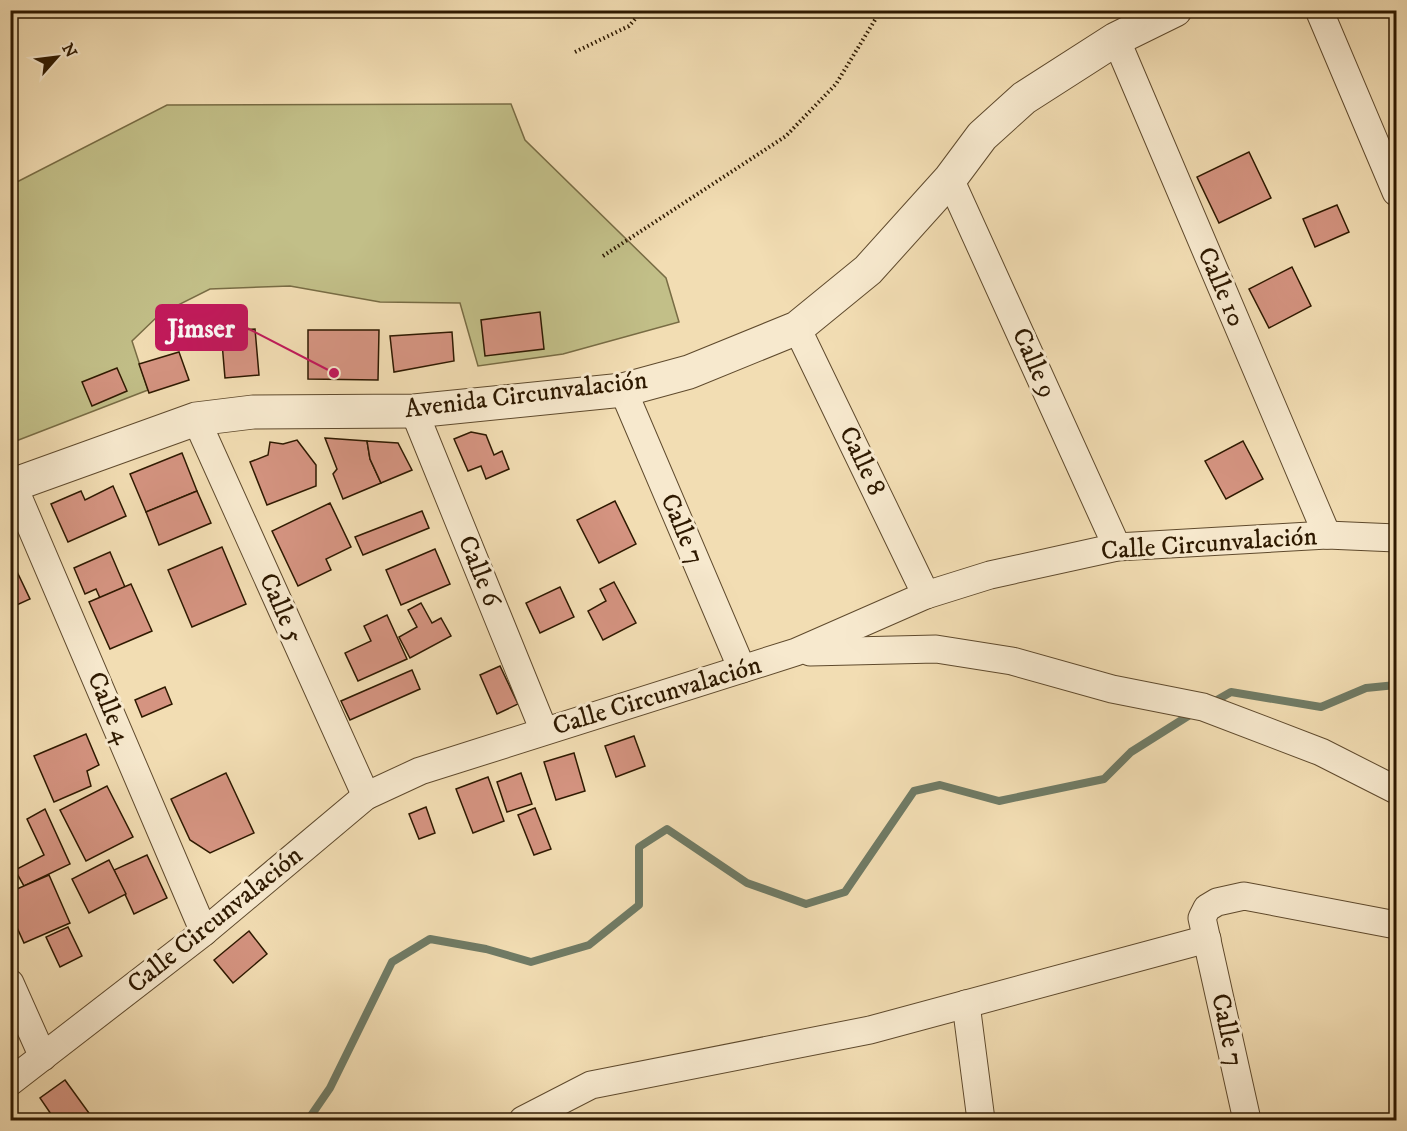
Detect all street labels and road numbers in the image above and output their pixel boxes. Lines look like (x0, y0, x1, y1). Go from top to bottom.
street label: Calle 10 (1189, 242, 1253, 332)
street label: Calle 9 (1004, 323, 1064, 403)
street label: Avenida Circunvalación (403, 364, 650, 426)
street label: Calle 8 (831, 421, 893, 501)
street label: Calle 7 (652, 489, 712, 569)
street label: Calle Circunvalación (1100, 520, 1318, 568)
street label: Calle 6 (450, 531, 509, 613)
street label: Calle 5 (251, 568, 311, 648)
street label: Calle Circunvalación (549, 648, 766, 743)
street label: Calle 4 (79, 667, 139, 750)
street label: Calle Circunvalación (121, 839, 310, 1001)
street label: Calle 7 (1203, 990, 1251, 1070)

